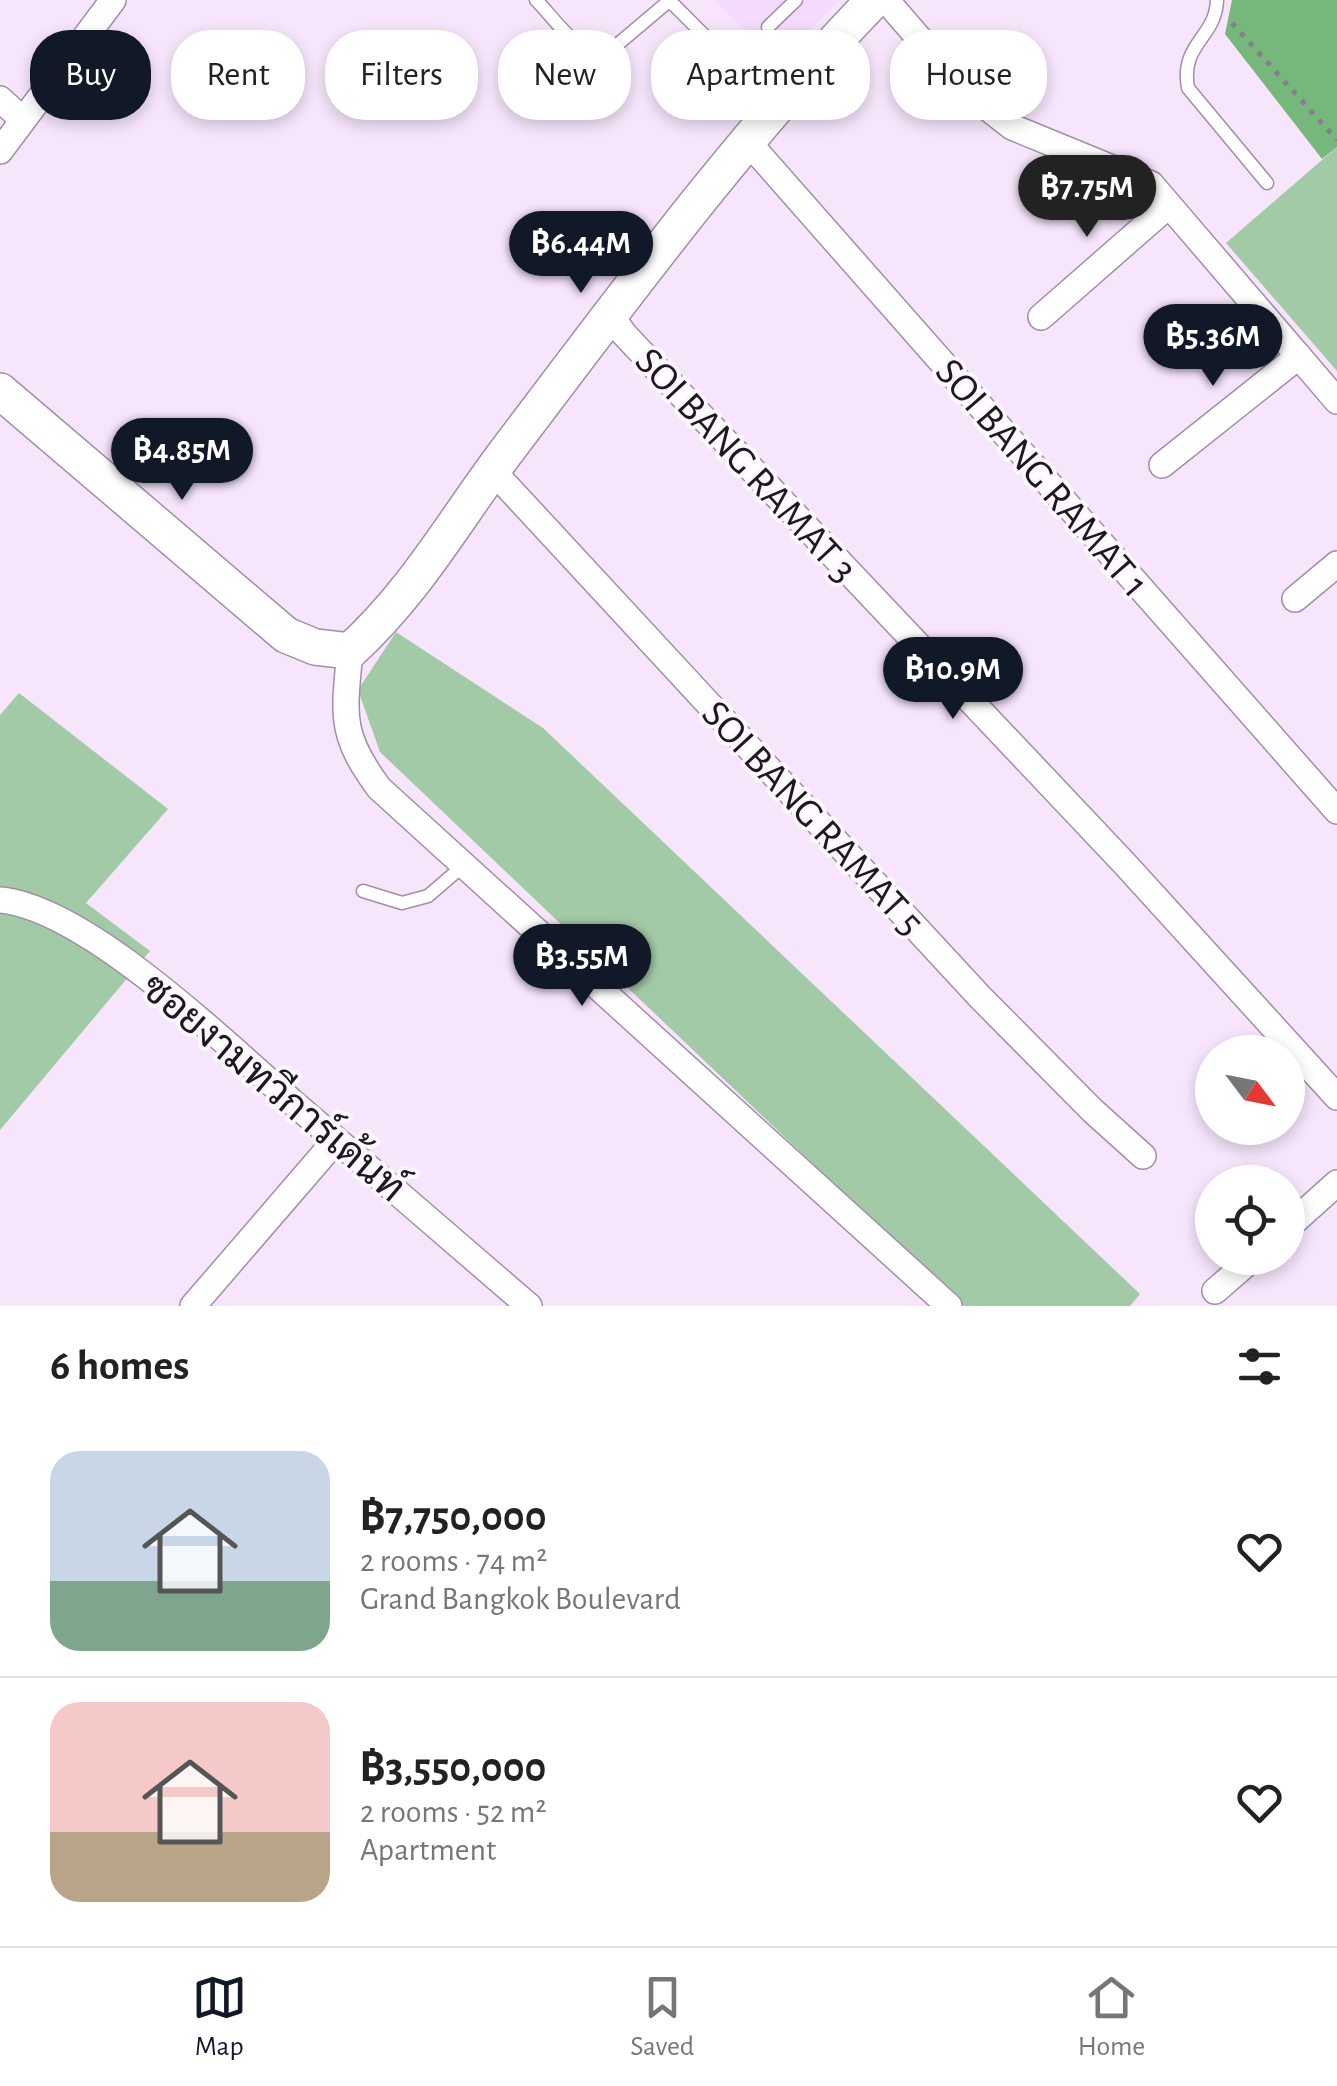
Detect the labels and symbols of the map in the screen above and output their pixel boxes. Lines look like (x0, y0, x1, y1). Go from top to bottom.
pin: ฿7.75M (1006, 155, 1168, 240)
pin: ฿6.44M (500, 211, 662, 296)
pin: ฿5.36M (1132, 304, 1294, 389)
street label: SOI BANG RAMAT 3 (627, 341, 864, 590)
street label: SOI BANG RAMAT 1 (928, 352, 1155, 605)
pin: ฿4.85M (101, 418, 263, 503)
pin: ฿10.9M (872, 637, 1034, 722)
street label: SOI BANG RAMAT 5 (694, 693, 931, 943)
pin: ฿3.55M (501, 924, 663, 1009)
street label: ซอยงามทวีการ์เด้นท์ (134, 961, 417, 1210)
north arrow (1195, 1035, 1305, 1145)

